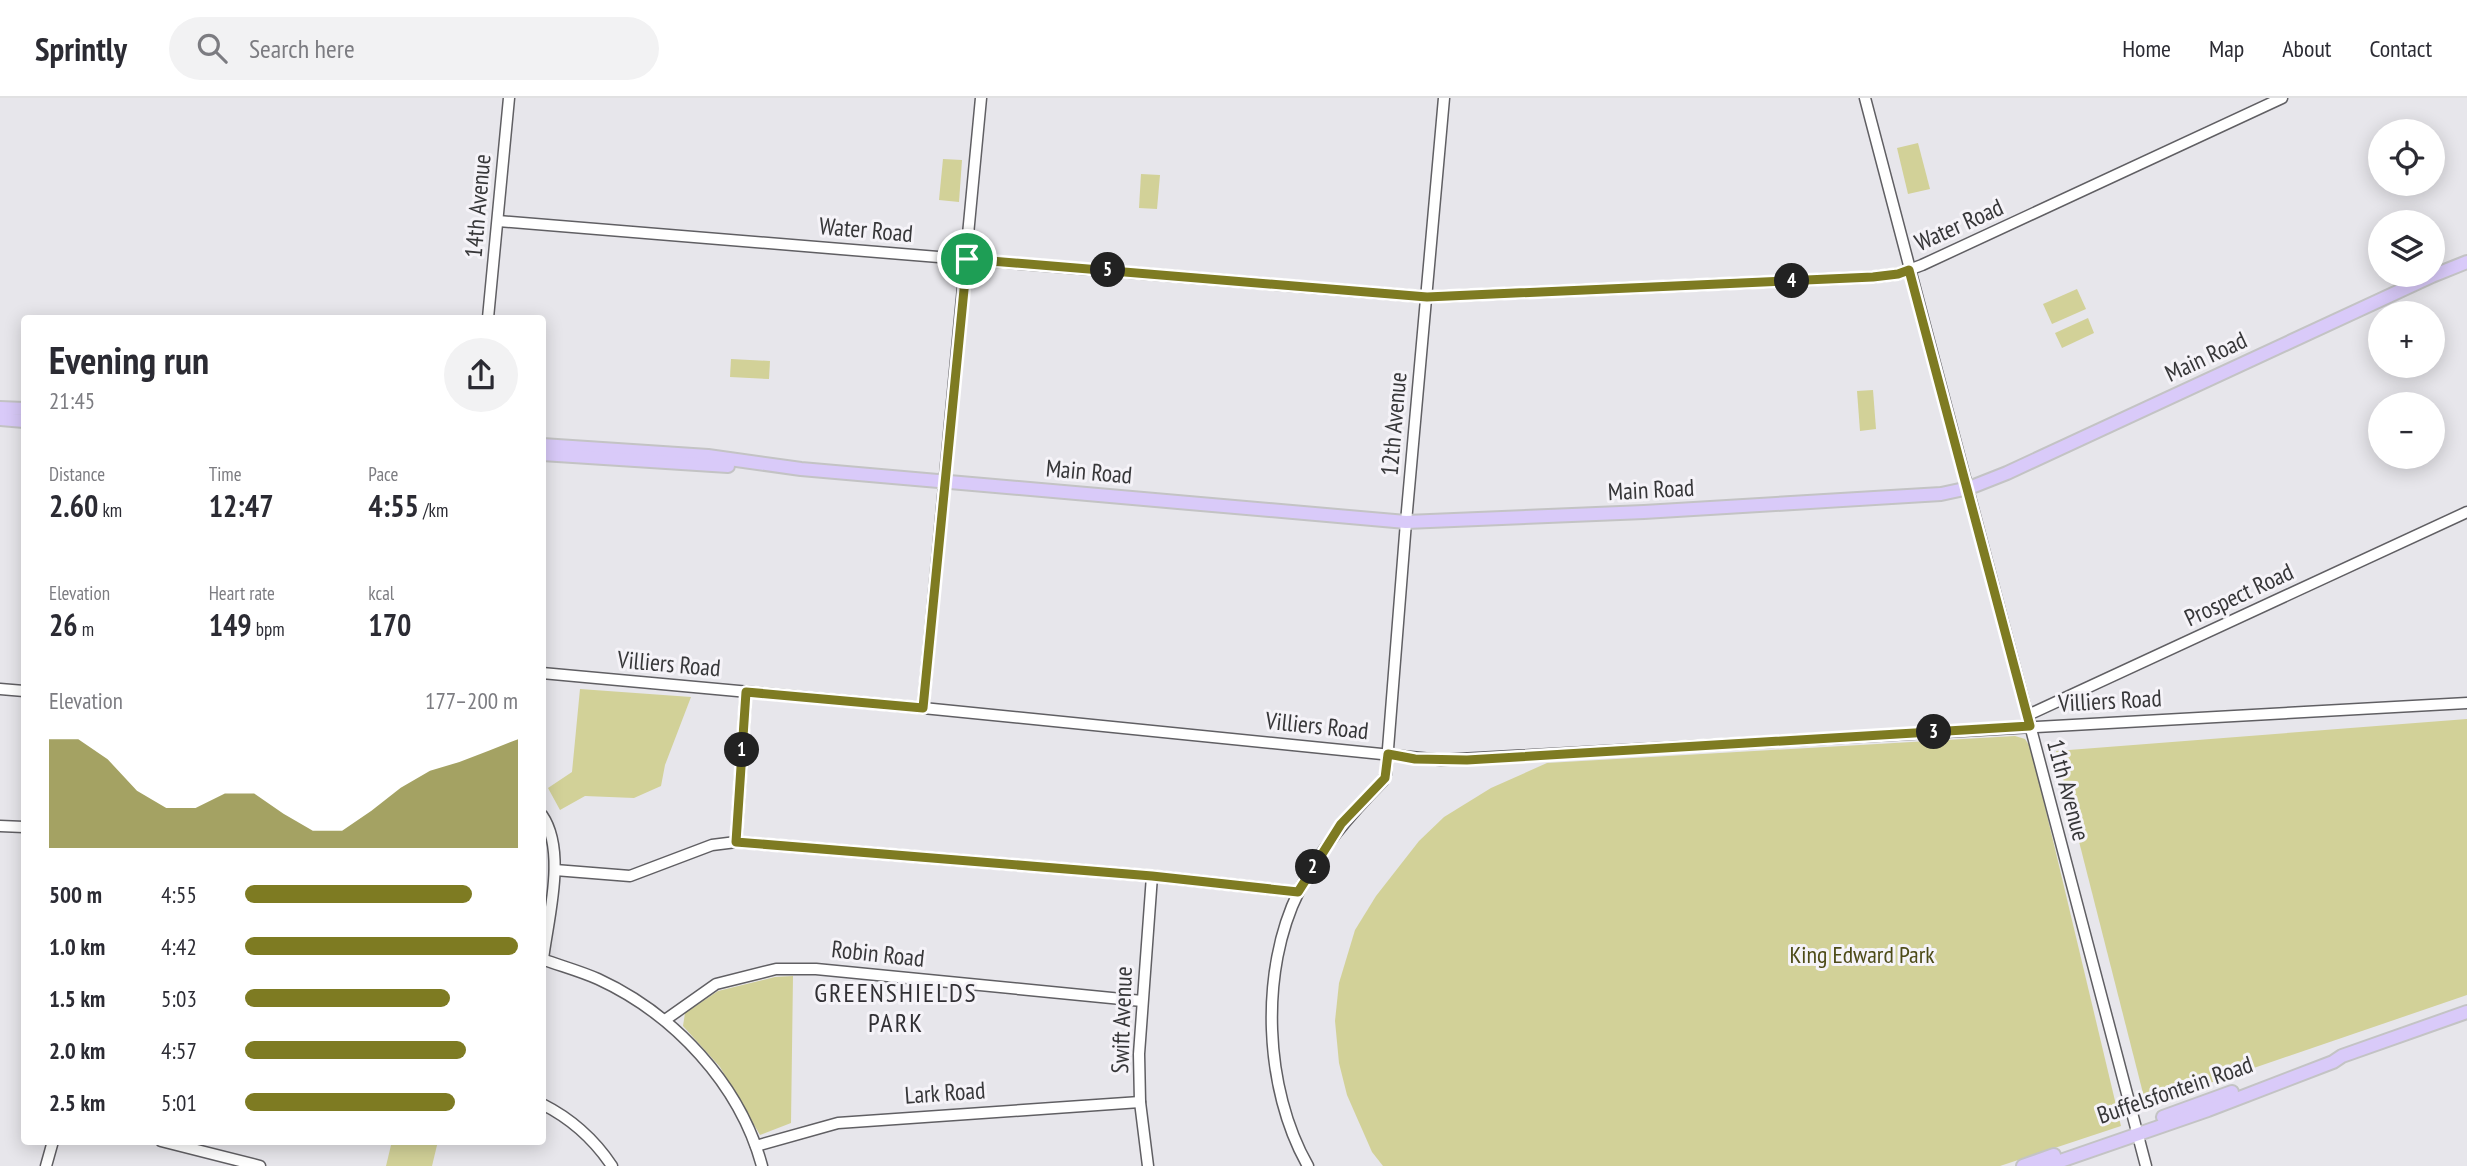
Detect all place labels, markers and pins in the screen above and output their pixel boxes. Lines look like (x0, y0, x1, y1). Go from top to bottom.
pin (937, 229, 997, 289)
pin: 5 (1090, 252, 1126, 288)
pin: 4 (1774, 264, 1810, 298)
pin: 3 (1916, 714, 1952, 750)
pin: 1 (724, 732, 760, 768)
pin: 2 (1296, 850, 1330, 884)

